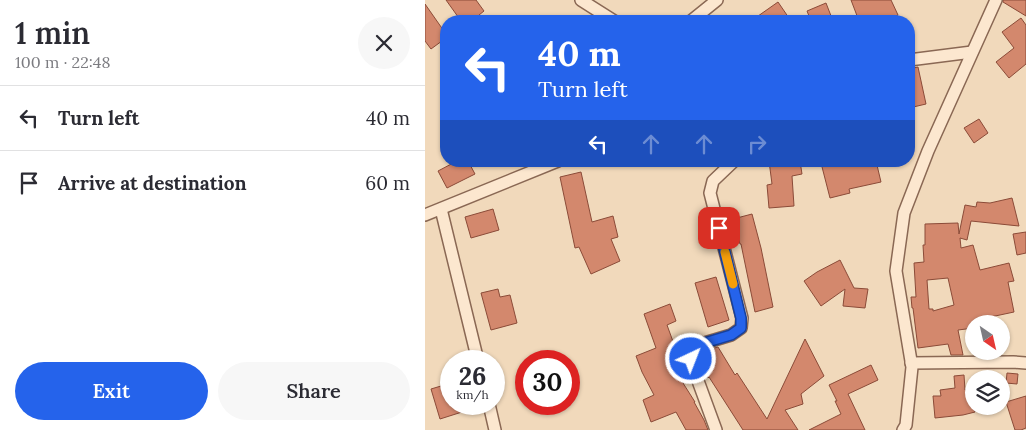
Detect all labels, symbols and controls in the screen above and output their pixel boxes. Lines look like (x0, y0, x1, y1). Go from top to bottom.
text: 1 min (15, 14, 90, 52)
button: close (358, 17, 410, 69)
text: 40 m (538, 31, 621, 76)
icon: left (455, 35, 520, 100)
text: 100 m · 22:48 (15, 52, 110, 72)
text: Turn left (538, 75, 628, 103)
icon: left (15, 104, 43, 132)
text: Turn left (58, 106, 139, 130)
text: 40 m (366, 106, 410, 130)
icon: left (584, 130, 612, 158)
icon: ahead (637, 130, 665, 158)
icon: ahead (690, 130, 718, 158)
icon: right (743, 130, 771, 158)
icon: arrive (15, 169, 43, 197)
text: Arrive at destination (58, 171, 247, 195)
text: 60 m (365, 171, 410, 195)
pin (698, 207, 740, 249)
icon: arrive (705, 214, 733, 242)
north arrow (965, 315, 1010, 360)
map controls (965, 315, 1010, 415)
position arrow (664, 332, 716, 384)
speed limit sign: 30 (515, 350, 580, 415)
text: 26 (459, 360, 486, 392)
button: Exit (15, 362, 208, 420)
button: Share (218, 362, 410, 420)
button: layers (965, 370, 1010, 415)
text: km/h (456, 387, 489, 402)

